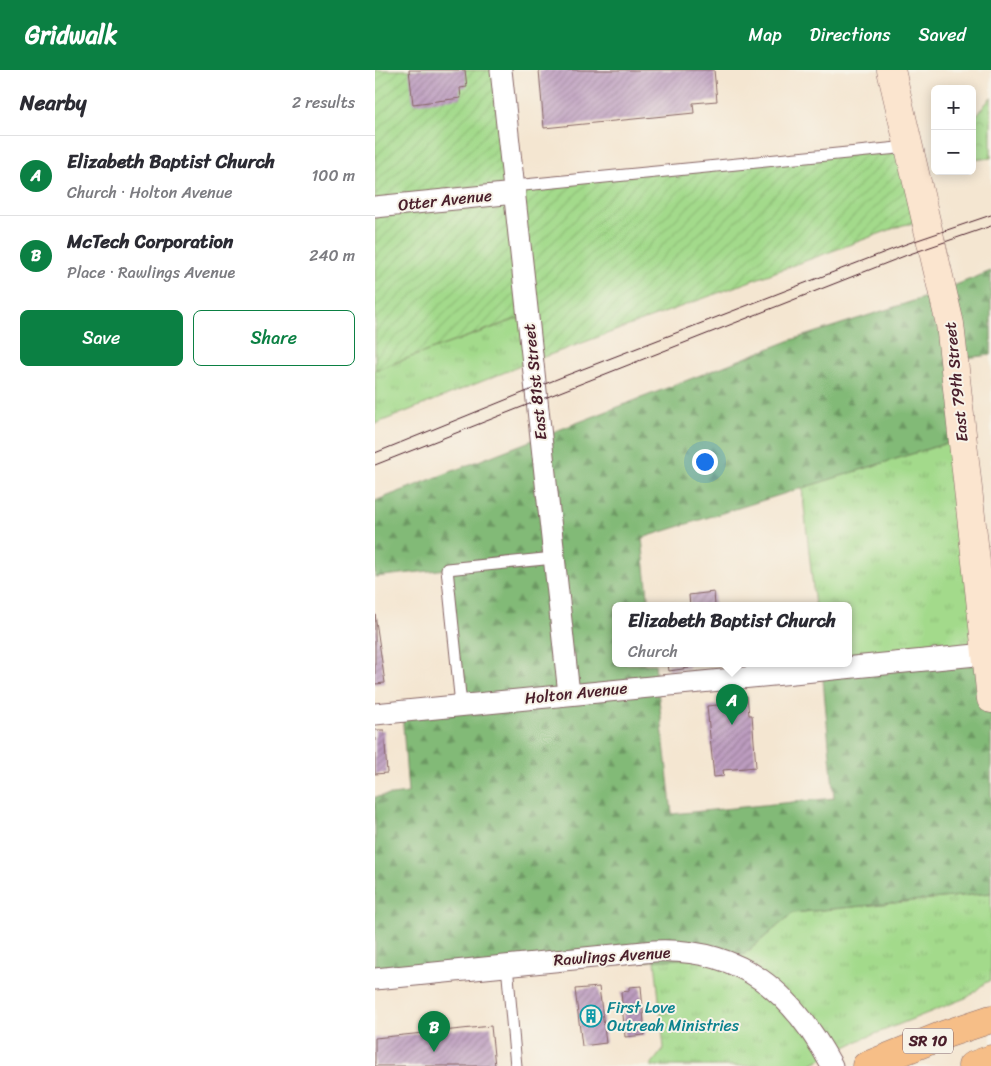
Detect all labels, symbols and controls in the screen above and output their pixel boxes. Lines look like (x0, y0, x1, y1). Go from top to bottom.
text: Gridwalk (25, 14, 117, 56)
text: Map (749, 19, 782, 51)
text: Directions (810, 19, 891, 51)
text: Saved (919, 19, 966, 51)
text: Nearby (20, 84, 86, 122)
map controls (931, 85, 976, 175)
button: + (931, 85, 976, 130)
text: 2 results (292, 88, 355, 117)
button: − (931, 130, 976, 175)
text: Elizabeth Baptist Church (67, 145, 275, 178)
text: A (31, 161, 41, 190)
text: 100 m (311, 161, 355, 190)
text: Church · Holton Avenue (67, 178, 233, 207)
street label: Otter Avenue (397, 181, 493, 219)
text: McTech Corporation (67, 225, 233, 258)
text: B (31, 241, 41, 270)
text: 240 m (309, 241, 355, 270)
text: Place · Rawlings Avenue (67, 258, 235, 287)
button: Save (20, 310, 183, 366)
button: Share (193, 310, 355, 366)
street label: East 79th Street (935, 321, 977, 443)
street label: East 81st Street (514, 322, 556, 442)
your location (692, 449, 718, 475)
popup (612, 602, 852, 667)
text: Elizabeth Baptist Church (628, 604, 836, 637)
text: Church (628, 637, 678, 666)
street label: Holton Avenue (523, 673, 629, 713)
pin: A (716, 684, 748, 725)
street label: Rawlings Avenue (553, 937, 672, 975)
place label: First Love Outreah Ministries (607, 993, 740, 1040)
building icon: First Love Outreah Ministries (579, 1004, 603, 1028)
pin: B (418, 1011, 450, 1052)
road number: SR 10 (903, 1028, 953, 1054)

